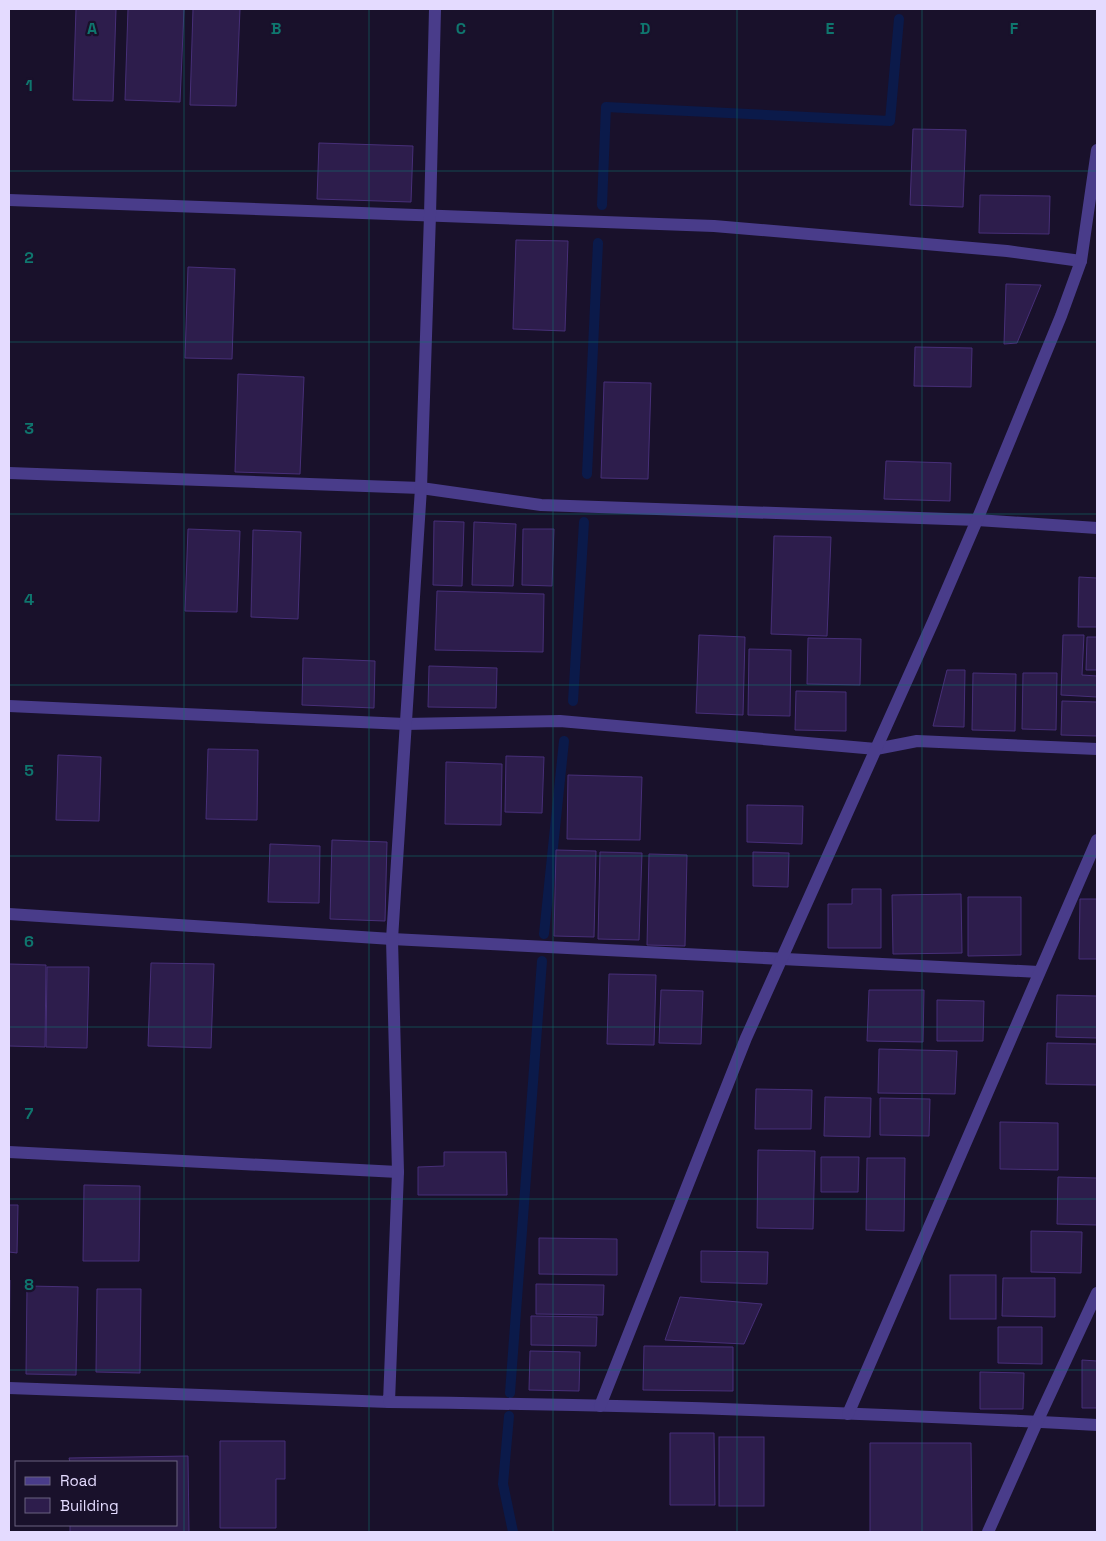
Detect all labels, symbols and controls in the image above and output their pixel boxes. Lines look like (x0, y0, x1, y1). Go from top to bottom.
text: A (87, 18, 97, 39)
text: B (271, 18, 281, 39)
text: C (456, 18, 466, 39)
text: D (640, 18, 650, 39)
text: E (826, 18, 835, 39)
text: F (1010, 18, 1019, 39)
text: 1 (25, 75, 33, 96)
text: 2 (24, 247, 34, 268)
text: 3 (24, 418, 34, 439)
text: 4 (24, 589, 34, 610)
text: 5 (24, 760, 34, 781)
text: 6 (24, 931, 34, 952)
text: 7 (25, 1103, 34, 1124)
text: 8 (24, 1274, 34, 1295)
legend (15, 1461, 178, 1526)
text: Road (60, 1471, 97, 1490)
text: Building (60, 1496, 119, 1515)

